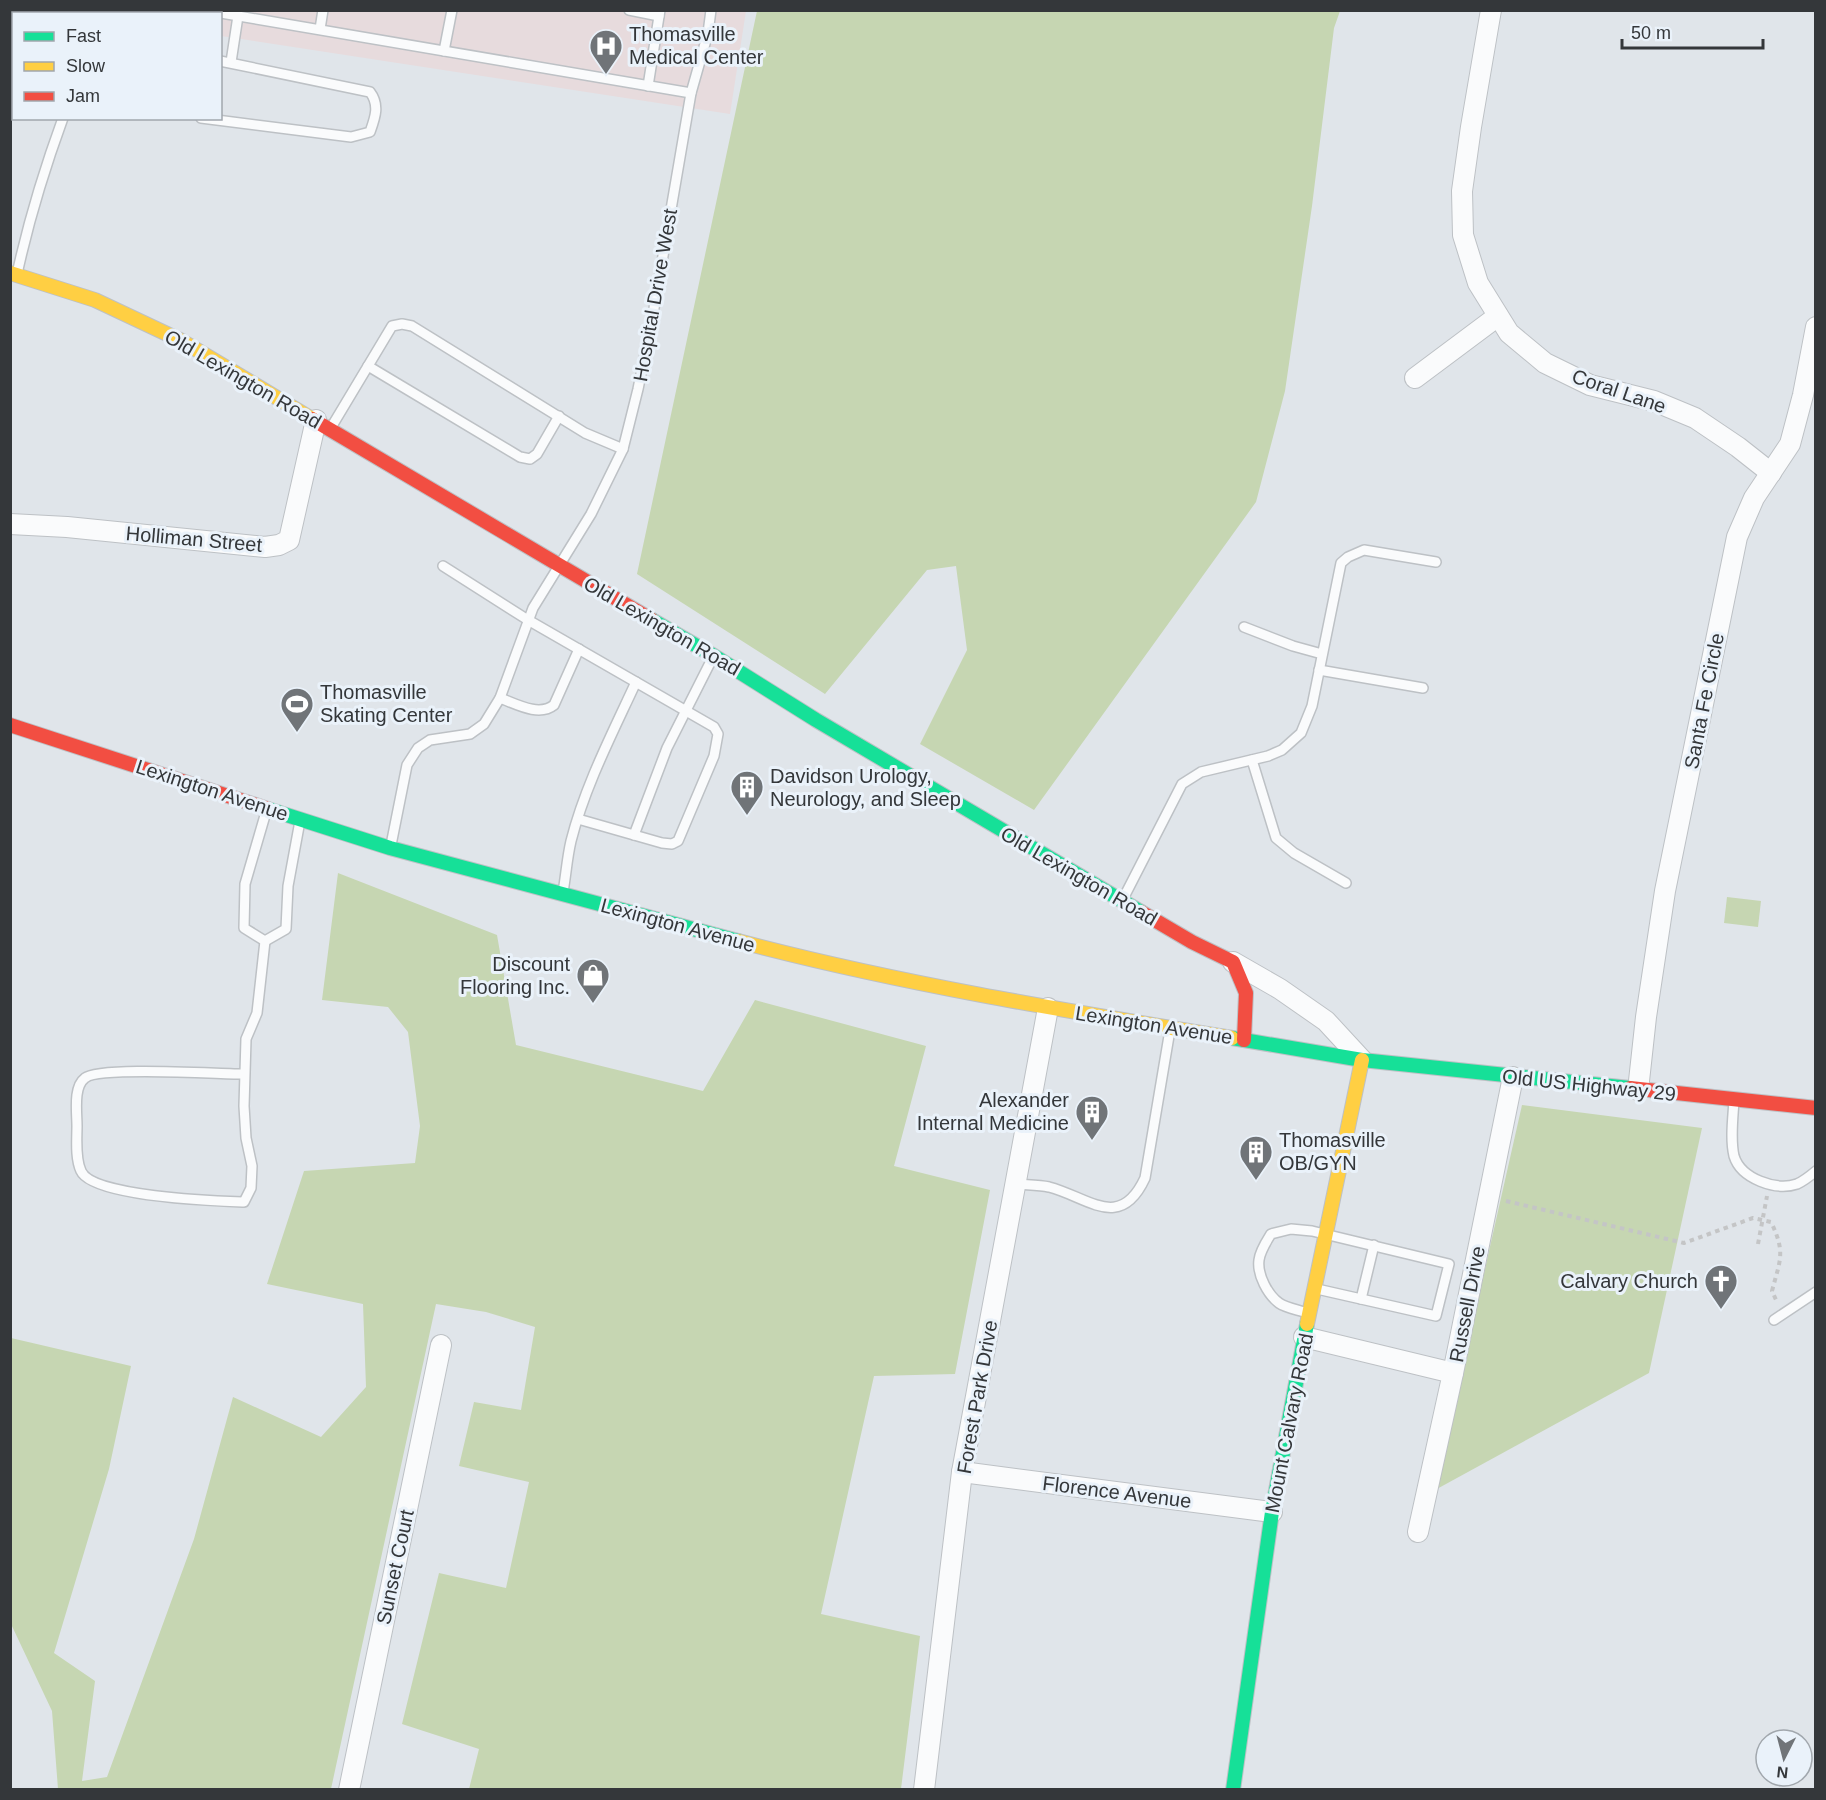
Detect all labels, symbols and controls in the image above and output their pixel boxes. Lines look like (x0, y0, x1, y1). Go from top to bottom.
legend (12, 12, 222, 120)
scale bar (1622, 12, 1763, 50)
place label: Thomasville Medical Center (629, 23, 764, 68)
text: 50 m (1631, 23, 1671, 43)
text: Fast (66, 26, 101, 46)
hospital icon: Thomasville Medical Center (588, 28, 624, 75)
text: Slow (66, 56, 106, 76)
text: Jam (66, 86, 100, 106)
street label: Hospital Drive West (629, 206, 681, 383)
street label: Old Lexington Road (161, 325, 325, 433)
street label: Coral Lane (1569, 365, 1669, 417)
street label: Holliman Street (125, 522, 263, 556)
street label: Old Lexington Road (580, 572, 744, 680)
street label: Santa Fe Circle (1680, 631, 1728, 771)
place label: Thomasville Skating Center (320, 681, 453, 726)
sports icon: Thomasville Skating Center (279, 686, 315, 733)
street label: Lexington Avenue (133, 755, 291, 825)
place label: Davidson Urology, Neurology, and Sleep (770, 765, 961, 810)
building icon: Davidson Urology, Neurology, and Sleep (729, 769, 765, 816)
street label: Old Lexington Road (997, 822, 1161, 930)
street label: Lexington Avenue (599, 894, 757, 956)
place label: Discount Flooring Inc. (460, 953, 570, 998)
shop icon: Discount Flooring Inc. (575, 957, 611, 1004)
street label: Lexington Avenue (1074, 1002, 1234, 1048)
street label: Old US Highway 29 (1501, 1065, 1677, 1105)
place label: Alexander Internal Medicine (917, 1089, 1069, 1134)
building icon: Alexander Internal Medicine (1074, 1094, 1110, 1141)
place label: Thomasville OB/GYN (1279, 1129, 1386, 1174)
building icon: Thomasville OB/GYN (1238, 1134, 1274, 1181)
street label: Russell Drive (1445, 1244, 1489, 1364)
church icon: Calvary Church (1703, 1263, 1739, 1310)
place label: Calvary Church (1560, 1270, 1698, 1292)
street label: Forest Park Drive (953, 1318, 1001, 1476)
street label: Mount Calvary Road (1261, 1331, 1317, 1515)
street label: Florence Avenue (1041, 1472, 1193, 1512)
street label: Sunset Court (372, 1507, 418, 1626)
north arrow (1754, 1728, 1814, 1788)
text: N (1776, 1763, 1789, 1781)

